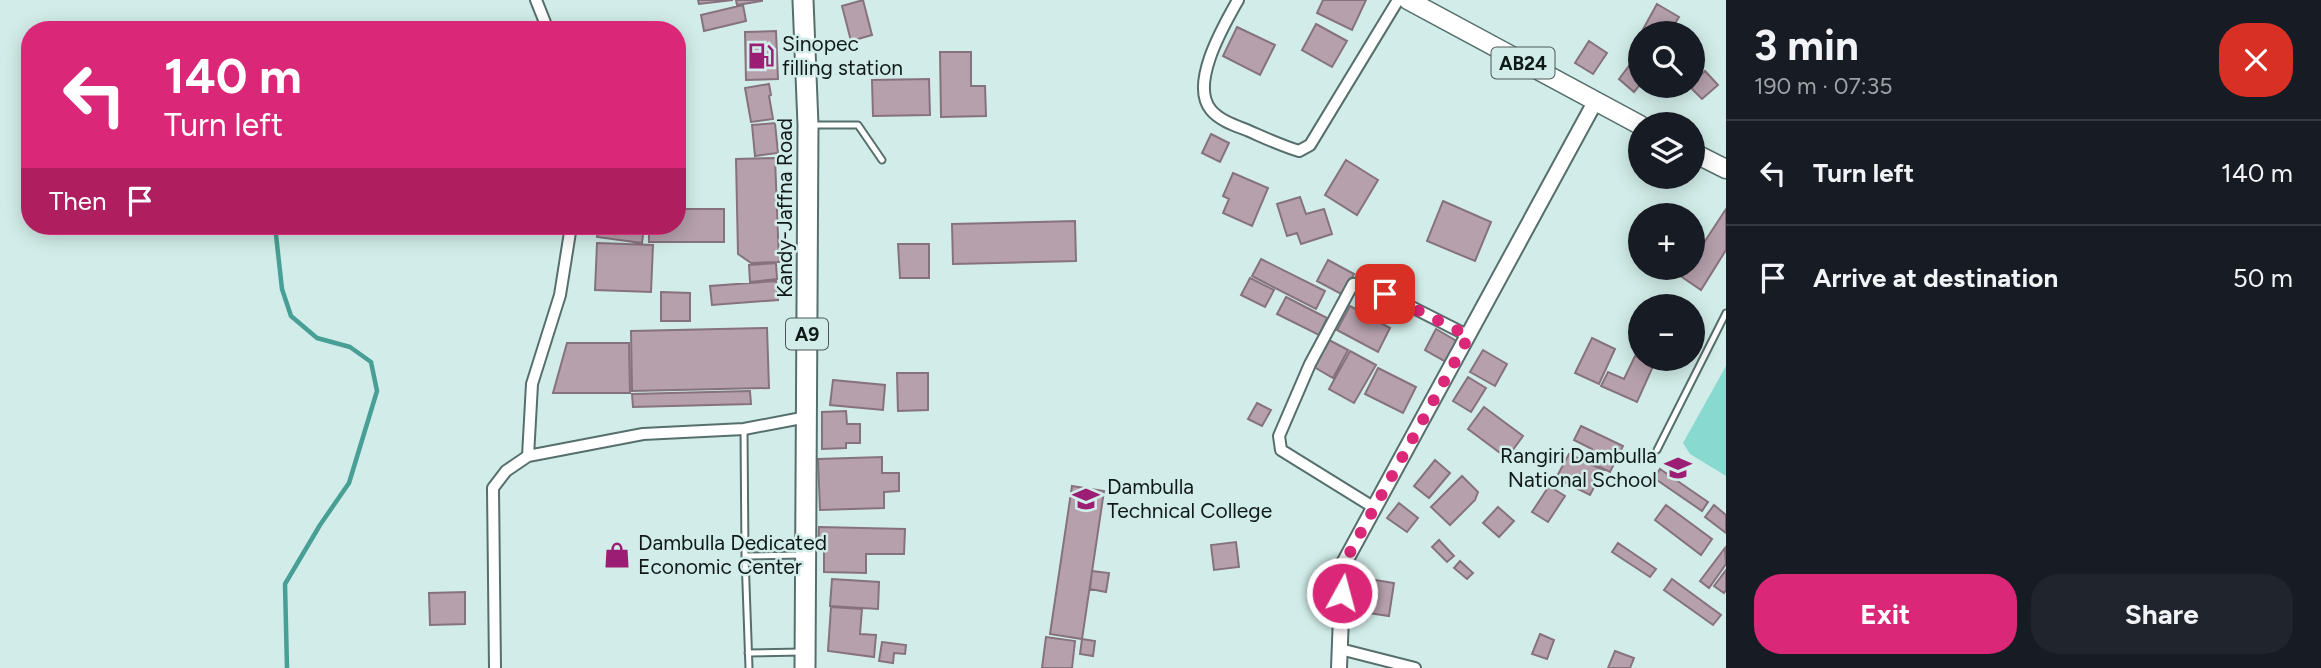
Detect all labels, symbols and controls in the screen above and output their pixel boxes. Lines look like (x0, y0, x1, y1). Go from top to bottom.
text: 3 min (1754, 20, 1859, 71)
map controls (1628, 21, 1705, 371)
button: search (1628, 21, 1705, 98)
button: close (2219, 23, 2293, 97)
place label: Sinopec filling station (782, 31, 903, 80)
fuel station icon: Sinopec filling station (746, 41, 776, 71)
text: 140 m (164, 46, 302, 105)
road number: AB24 (1492, 48, 1554, 78)
icon: left (49, 49, 140, 140)
text: 190 m · 07:35 (1754, 72, 1892, 100)
text: Turn left (164, 106, 283, 144)
button: layers (1628, 112, 1705, 189)
street label: Kandy-Jaffna Road (772, 118, 797, 298)
icon: left (1754, 154, 1792, 192)
text: Turn left (1813, 157, 1914, 189)
text: 140 m (2221, 157, 2293, 189)
icon: arrive (121, 182, 159, 220)
text: Then (49, 185, 107, 217)
button: + (1628, 203, 1705, 280)
icon: arrive (1754, 259, 1792, 297)
text: Arrive at destination (1813, 262, 2058, 294)
text: 50 m (2233, 262, 2293, 294)
pin (1355, 264, 1415, 324)
icon: arrive (1366, 275, 1404, 313)
button: − (1628, 294, 1705, 371)
road number: A9 (786, 318, 828, 350)
place label: Rangiri Dambulla National School (1500, 443, 1657, 492)
school or university icon: Rangiri Dambulla National School (1663, 453, 1693, 483)
place label: Dambulla Technical College (1107, 474, 1272, 523)
school or university icon: Dambulla Technical College (1071, 484, 1101, 514)
place label: Dambulla Dedicated Economic Center (638, 530, 827, 579)
shop icon: Dambulla Dedicated Economic Center (602, 540, 632, 570)
position arrow (1305, 556, 1379, 630)
button: Exit (1754, 574, 2017, 654)
button: Share (2031, 574, 2293, 654)

